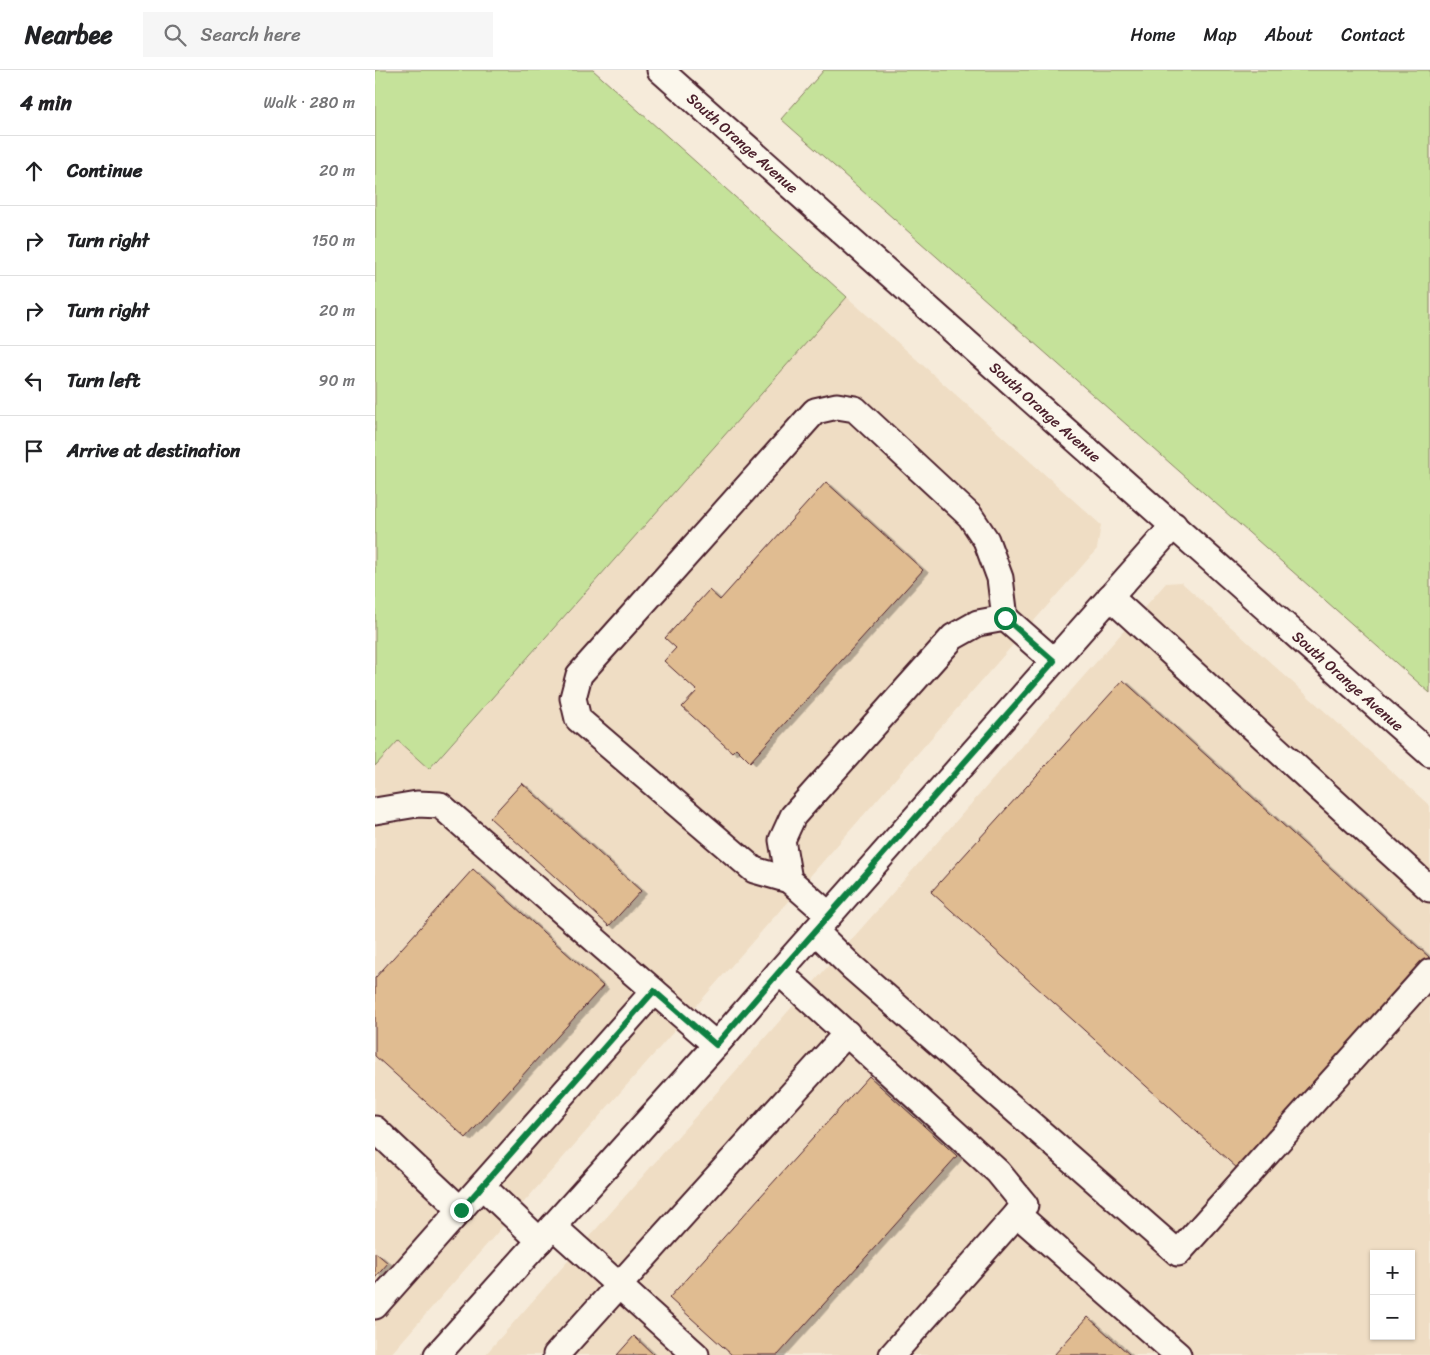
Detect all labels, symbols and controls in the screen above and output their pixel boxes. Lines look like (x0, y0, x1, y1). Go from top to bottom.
search box (143, 12, 493, 57)
text: Nearbee (25, 14, 113, 56)
text: Search here (201, 18, 301, 51)
text: Home (1131, 19, 1176, 51)
text: Map (1204, 19, 1237, 51)
text: About (1265, 19, 1313, 51)
text: Contact (1341, 19, 1405, 51)
icon: search (161, 21, 189, 49)
text: 4 min (20, 84, 72, 122)
street label: South Orange Avenue (680, 86, 804, 200)
text: Walk · 280 m (264, 88, 355, 117)
text: Continue (67, 154, 143, 187)
text: 20 m (319, 156, 355, 185)
icon: ahead (20, 157, 48, 185)
text: Turn right (67, 224, 149, 257)
text: 150 m (312, 226, 355, 255)
icon: right (20, 227, 48, 255)
text: Turn right (67, 294, 149, 327)
text: 20 m (319, 296, 355, 325)
icon: right (20, 297, 48, 325)
street label: South Orange Avenue (983, 355, 1107, 469)
text: Turn left (67, 364, 140, 397)
text: 90 m (319, 366, 355, 395)
icon: left (20, 367, 48, 395)
text: Arrive at destination (67, 434, 240, 467)
icon: arrive (20, 437, 48, 465)
route start (994, 607, 1017, 630)
street label: South Orange Avenue (1286, 624, 1410, 738)
route end (450, 1199, 473, 1222)
map controls (1370, 1250, 1415, 1340)
button: + (1370, 1250, 1415, 1295)
button: − (1370, 1295, 1415, 1340)

